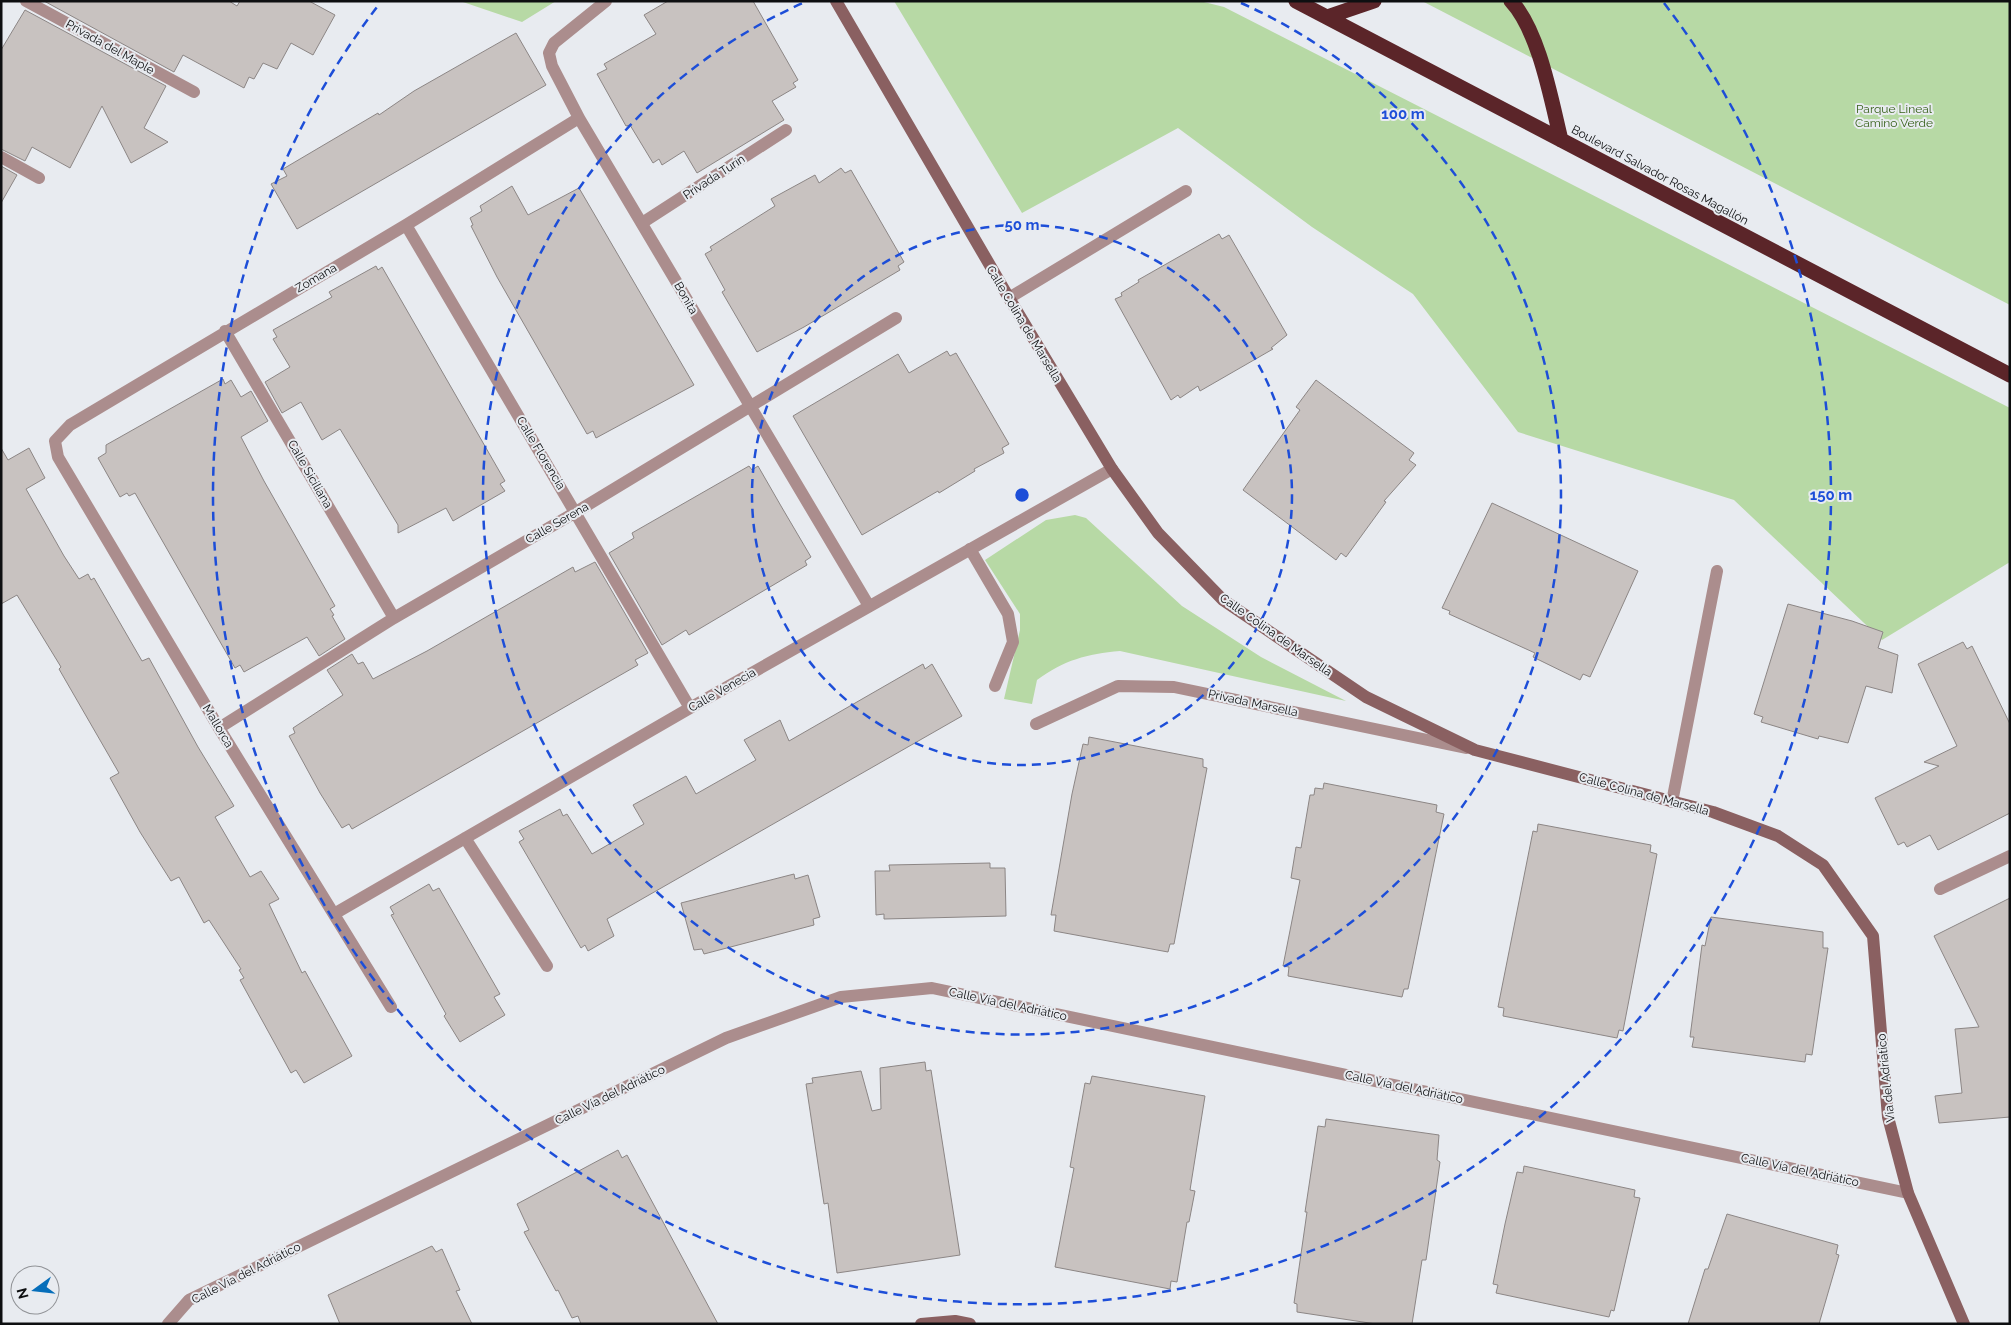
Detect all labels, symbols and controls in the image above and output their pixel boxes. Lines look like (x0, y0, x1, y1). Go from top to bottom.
street label: Privada del Maple (63, 17, 157, 77)
park label: Parque Lineal Camino Verde (1855, 102, 1933, 130)
text: 100 m (1381, 105, 1425, 123)
street label: Boulevard Salvador Rosas Magallón (1569, 122, 1751, 228)
street label: Privada Turín (680, 152, 748, 202)
text: 50 m (1004, 216, 1040, 234)
street label: Zomana (293, 261, 339, 295)
street label: Calle Colina de Marsella (984, 263, 1064, 385)
street label: Bonita (671, 279, 701, 317)
street label: Calle Florencia (514, 414, 568, 492)
street label: Calle Siciliana (285, 437, 335, 511)
centre of rings (1013, 486, 1031, 504)
text: 150 m (1810, 486, 1852, 504)
street label: Calle Serena (523, 499, 591, 547)
street label: Calle Colina de Marsella (1217, 591, 1335, 679)
street label: Calle Venecia (686, 665, 758, 715)
street label: Privada Marsella (1207, 687, 1299, 719)
street label: Mallorca (200, 702, 236, 750)
street label: Calle Colina de Marsella (1577, 770, 1711, 818)
street label: Calle Vía del Adriático (948, 985, 1068, 1023)
street label: Vía del Adríatico (1874, 1033, 1898, 1123)
street label: Calle Vía del Adriático (553, 1062, 667, 1128)
street label: Calle Vía del Adriático (1344, 1068, 1464, 1106)
street label: Calle Vía del Adriático (1740, 1151, 1860, 1189)
street label: Calle Vía del Adriático (189, 1239, 303, 1307)
north arrow (10, 1265, 60, 1315)
text: N (13, 1286, 32, 1301)

